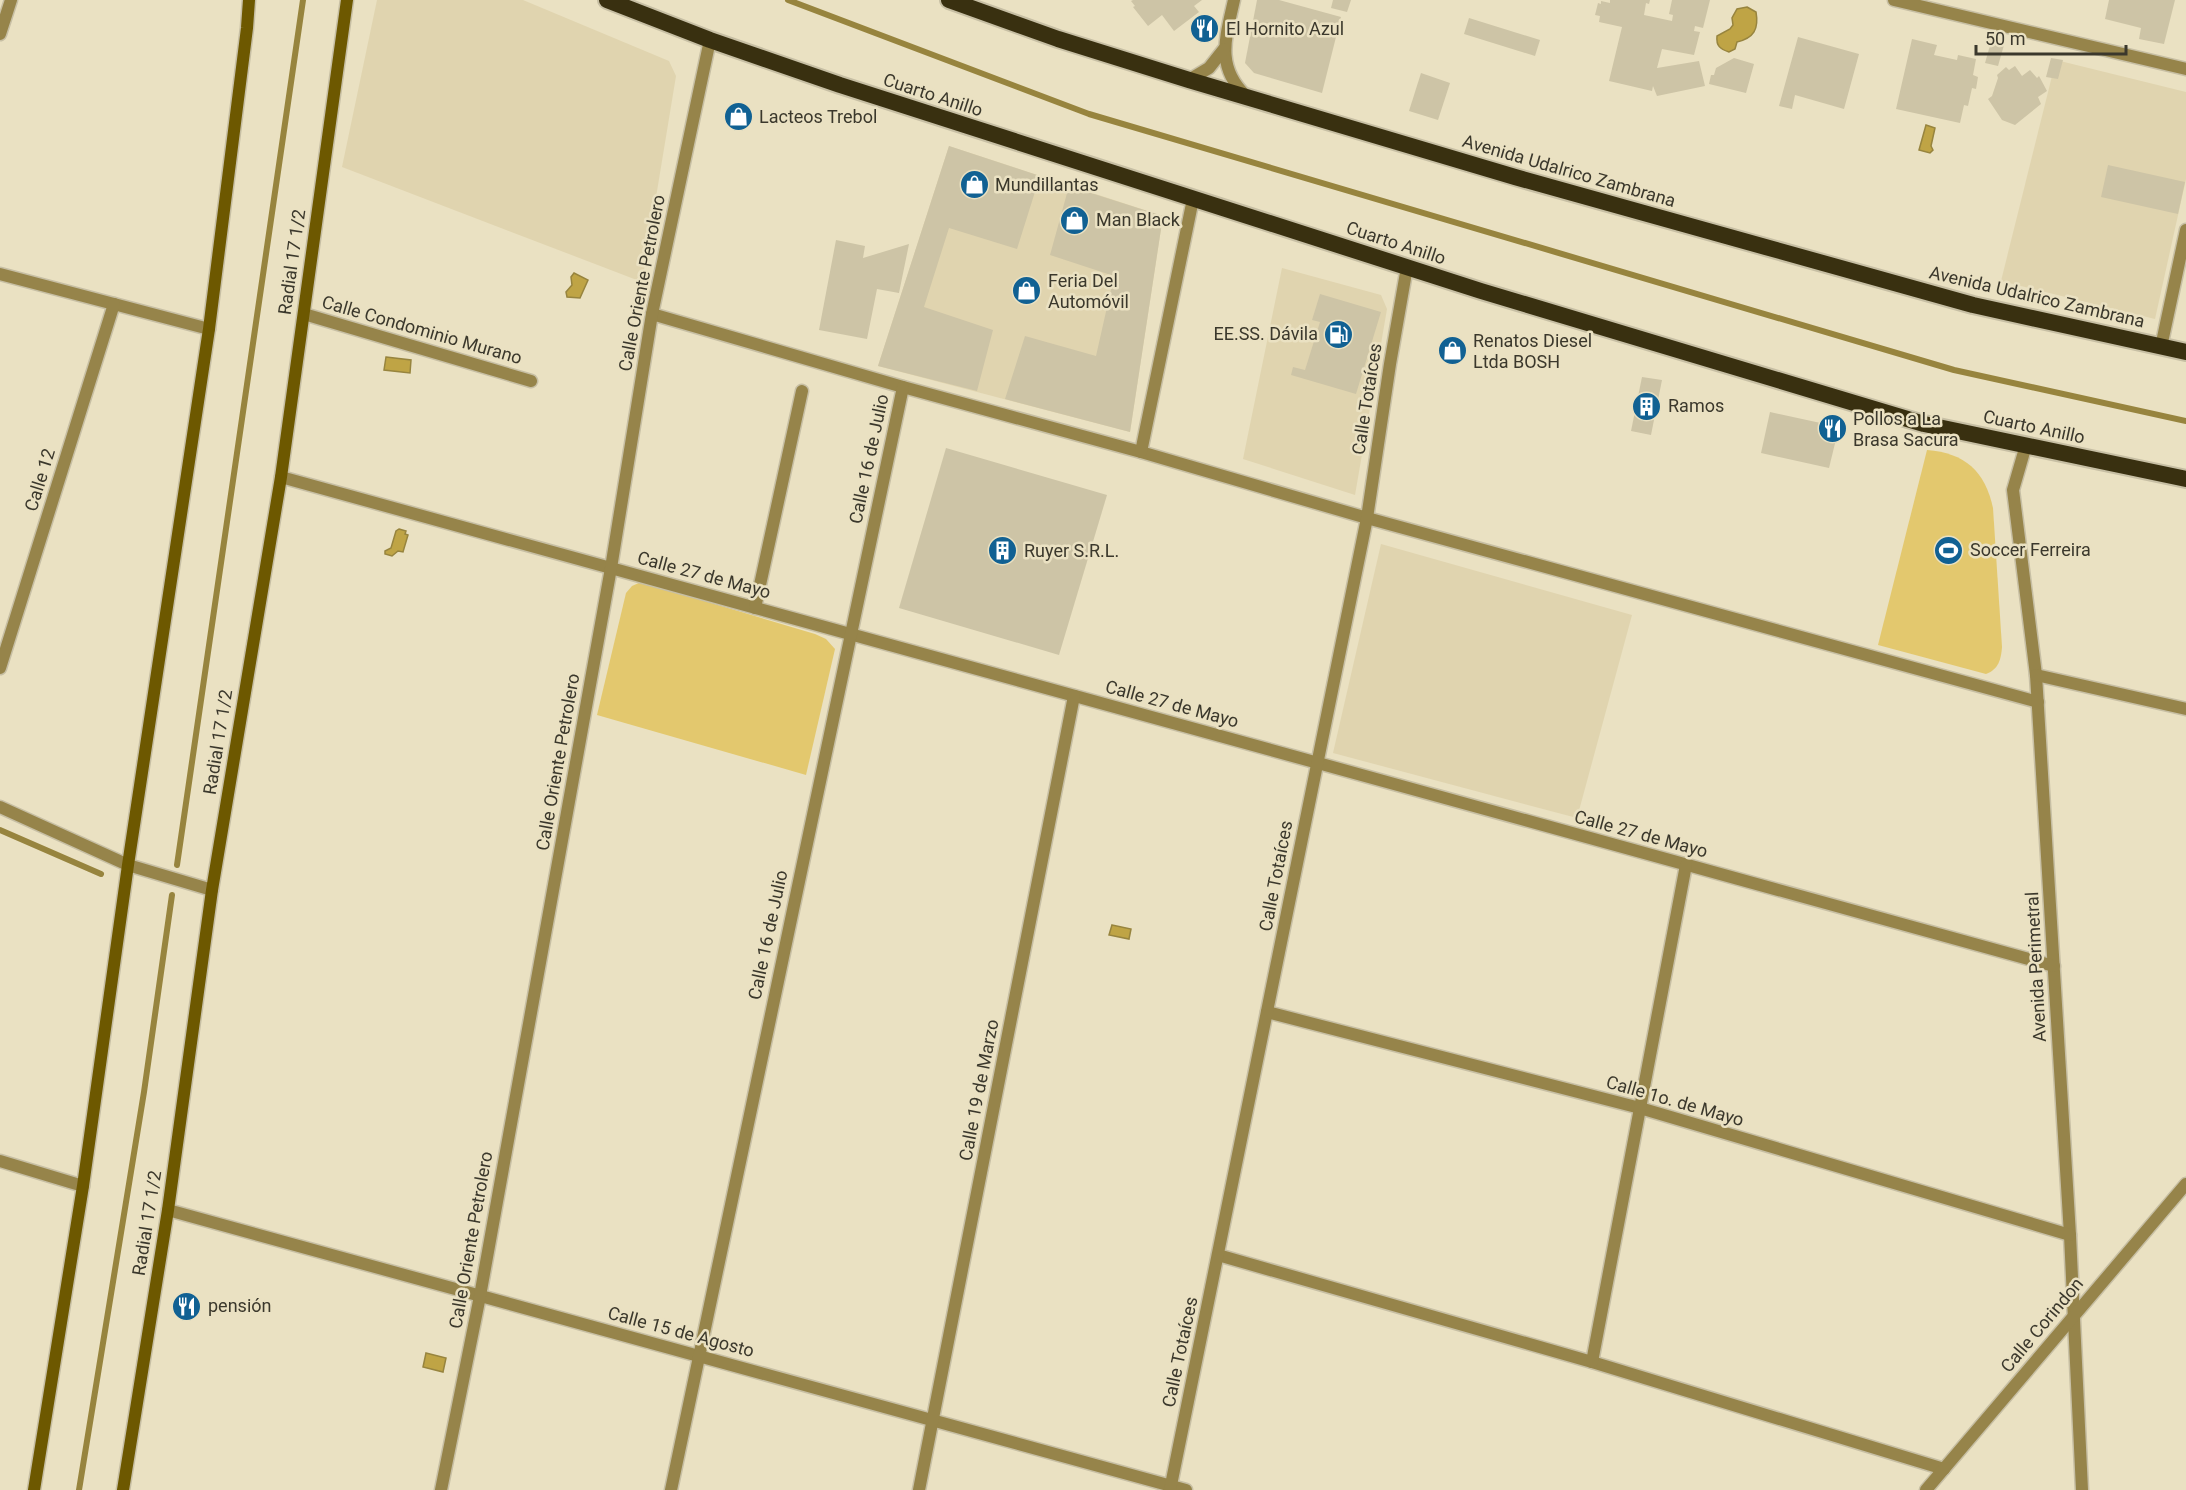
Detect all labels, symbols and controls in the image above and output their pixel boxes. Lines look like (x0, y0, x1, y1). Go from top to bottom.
restaurant icon: El Hornito Azul (1189, 13, 1221, 45)
place label: El Hornito Azul (1226, 18, 1344, 39)
scale bar (1976, 18, 2126, 56)
text: 50 m (1985, 28, 2025, 49)
street label: Cuarto Anillo (881, 69, 986, 121)
shop icon: Lacteos Trebol (722, 101, 754, 133)
place label: Lacteos Trebol (759, 106, 877, 127)
street label: Avenida Udalrico Zambrana (1460, 130, 1678, 211)
shop icon: Mundillantas (958, 169, 990, 201)
place label: Mundillantas (995, 174, 1099, 195)
street label: Calle Oriente Petrolero (614, 193, 669, 373)
shop icon: Man Black (1059, 204, 1091, 236)
street label: Radial 17 1/2 (274, 208, 309, 316)
place label: Man Black (1096, 209, 1181, 230)
street label: Cuarto Anillo (1344, 217, 1449, 269)
street label: Avenida Udalrico Zambrana (1927, 261, 2147, 332)
place label: Feria Del Automóvil (1048, 270, 1129, 312)
shop icon: Feria Del Automóvil (1011, 275, 1043, 307)
street label: Calle Condominio Murano (320, 291, 525, 368)
fuel station icon: EE.SS. Dávila (1323, 318, 1355, 350)
place label: EE.SS. Dávila (1213, 323, 1318, 344)
place label: Renatos Diesel Ltda BOSH (1473, 330, 1592, 372)
shop icon: Renatos Diesel Ltda BOSH (1436, 335, 1468, 367)
street label: Calle Totaíces (1347, 342, 1386, 456)
building icon: Ramos (1631, 390, 1663, 422)
street label: Calle 16 de Julio (845, 392, 893, 526)
place label: Ramos (1668, 395, 1724, 416)
street label: Cuarto Anillo (1981, 405, 2087, 448)
place label: Pollos a La Brasa Sacura (1853, 408, 1959, 450)
restaurant icon: Pollos a La Brasa Sacura (1816, 413, 1848, 445)
street label: Calle 12 (20, 446, 59, 514)
sports icon: Soccer Ferreira (1933, 534, 1965, 566)
building icon: Ruyer S.R.L. (987, 535, 1019, 567)
place label: Soccer Ferreira (1970, 539, 2091, 560)
place label: Ruyer S.R.L. (1024, 540, 1119, 561)
street label: Calle 27 de Mayo (635, 547, 773, 602)
street label: Calle Oriente Petrolero (532, 672, 583, 852)
street label: Calle 27 de Mayo (1103, 676, 1241, 731)
street label: Radial 17 1/2 (199, 688, 236, 796)
street label: Calle 27 de Mayo (1572, 806, 1710, 861)
street label: Calle Totaíces (1254, 819, 1297, 933)
street label: Calle 16 de Julio (744, 868, 792, 1002)
street label: Avenida Perimetral (2021, 891, 2050, 1043)
street label: Calle 19 de Marzo (954, 1017, 1003, 1162)
street label: Calle 1o. de Mayo (1604, 1071, 1746, 1130)
street label: Calle Oriente Petrolero (445, 1150, 496, 1330)
street label: Radial 17 1/2 (128, 1169, 165, 1277)
street label: Calle Corindon (1996, 1273, 2087, 1376)
restaurant icon: pensión (171, 1290, 203, 1322)
place label: pensión (208, 1295, 271, 1316)
street label: Calle Totaíces (1158, 1295, 1201, 1409)
street label: Calle 15 de Agosto (606, 1302, 757, 1361)

